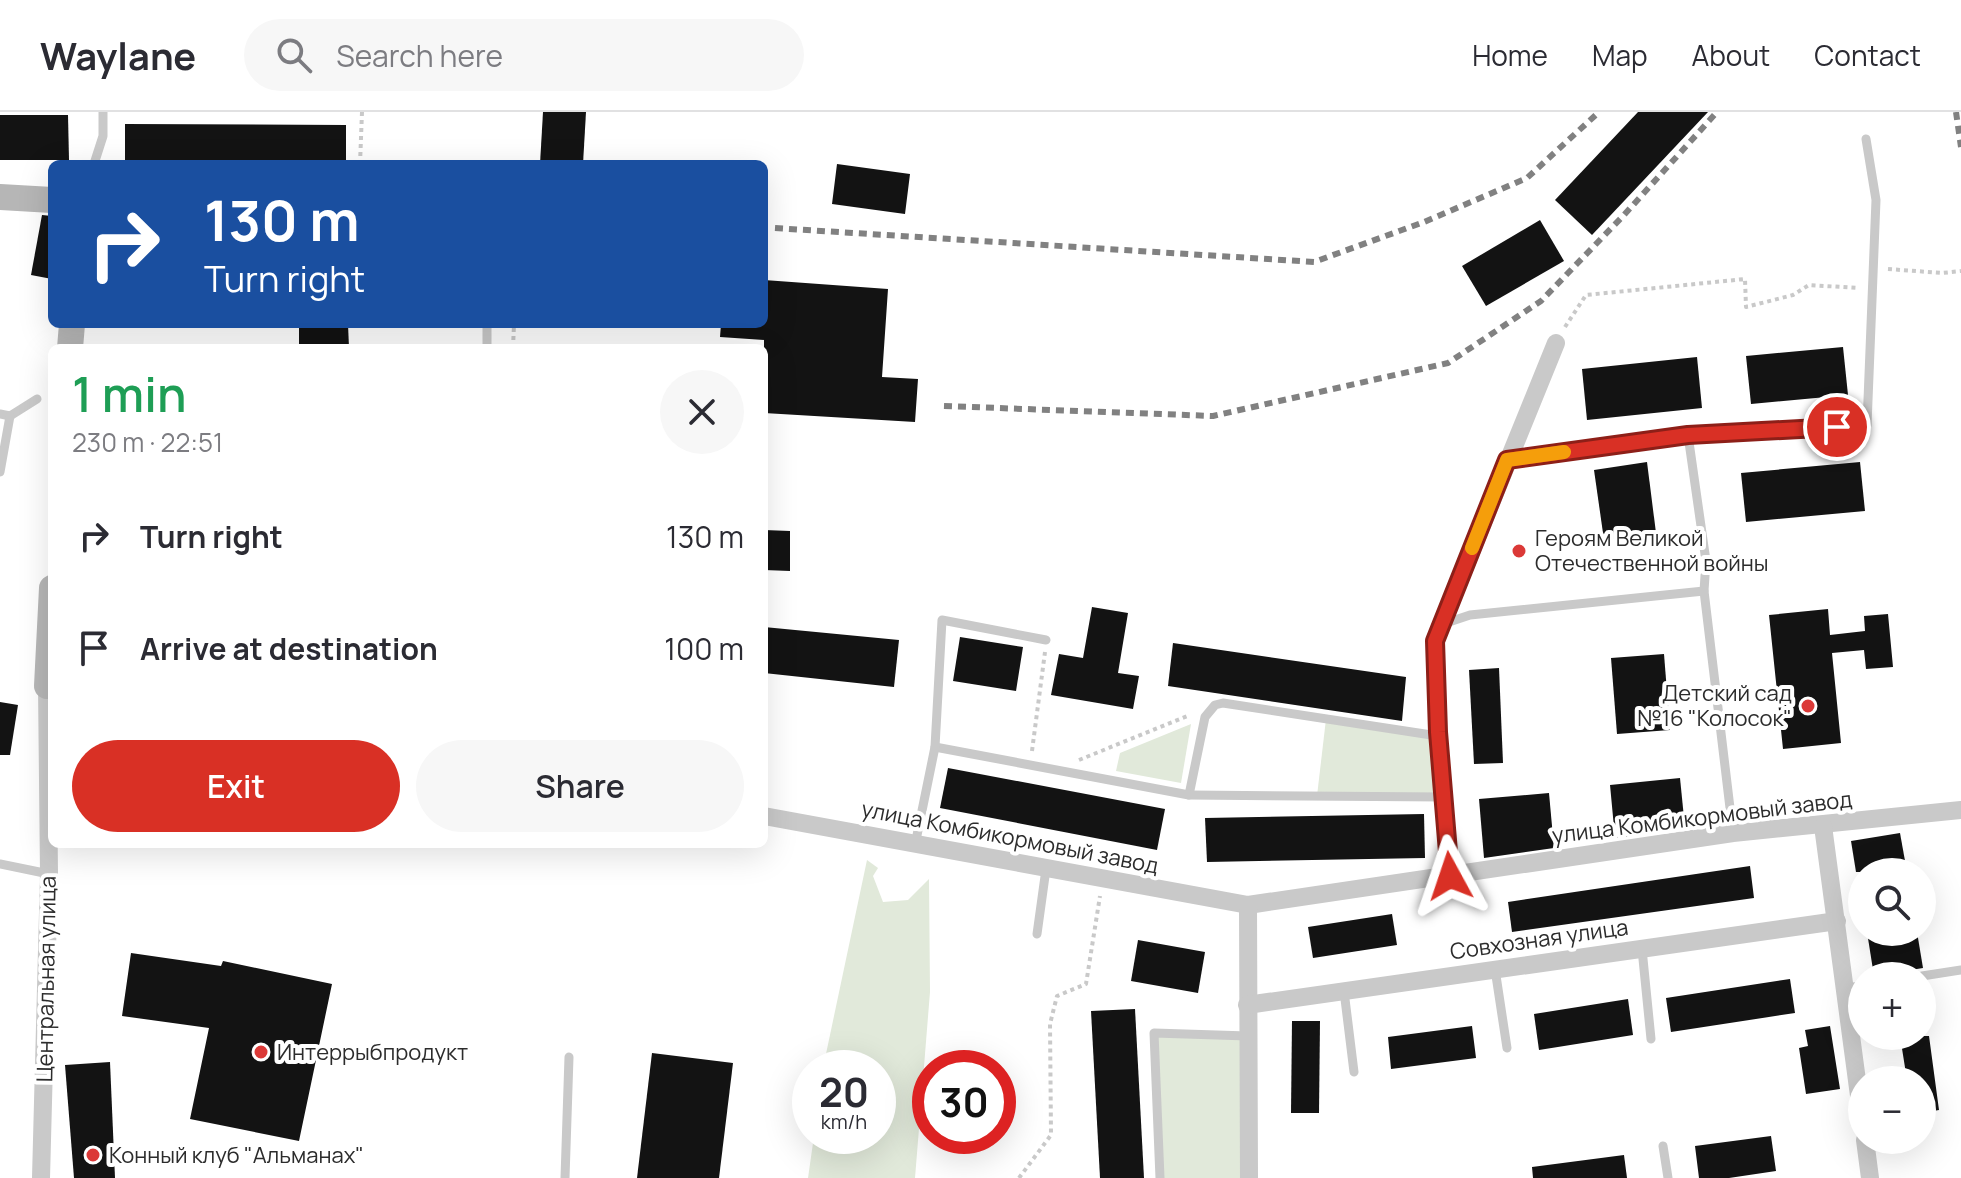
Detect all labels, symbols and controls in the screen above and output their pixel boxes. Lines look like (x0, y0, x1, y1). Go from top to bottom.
search box (244, 19, 804, 91)
text: Waylane (40, 29, 196, 81)
icon: search (272, 33, 316, 77)
text: Search here (336, 35, 503, 76)
text: Home (1472, 36, 1548, 74)
text: Map (1592, 36, 1648, 74)
text: About (1692, 36, 1770, 74)
text: Contact (1814, 36, 1921, 74)
text: 130 m (204, 181, 360, 258)
icon: right (72, 192, 176, 296)
text: Turn right (204, 254, 365, 303)
text: 1 min (72, 361, 186, 426)
button: close (660, 370, 744, 454)
pin (1803, 393, 1871, 461)
icon: arrive (1815, 405, 1859, 449)
text: 230 m · 22:51 (72, 424, 223, 460)
icon: right (72, 514, 116, 558)
text: Turn right (140, 516, 283, 557)
text: 130 m (666, 516, 744, 557)
place label: Героям Великой Отечественной войны (1535, 523, 1768, 578)
marker: Героям Великой Отечественной войны (1510, 542, 1528, 560)
icon: arrive (72, 626, 116, 670)
text: Arrive at destination (140, 628, 438, 669)
text: 100 m (664, 628, 744, 669)
place label: Детский сад №16 "Колосок" (1637, 678, 1792, 733)
marker: Детский сад №16 "Колосок" (1799, 697, 1817, 715)
button: Exit (72, 740, 400, 832)
button: Share (416, 740, 744, 832)
street label: улица Комбикормовый завод (1550, 784, 1854, 850)
street label: улица Комбикормовый завод (859, 793, 1161, 881)
position arrow (1408, 834, 1492, 918)
map controls (1848, 858, 1936, 1154)
button: search (1848, 858, 1936, 946)
street label: Центральная улица (29, 876, 63, 1082)
street label: Совхозная улица (1448, 912, 1630, 966)
button: + (1848, 962, 1936, 1050)
place label: Интеррыбпродукт (277, 1037, 468, 1067)
marker: Интеррыбпродукт (252, 1043, 270, 1061)
speed limit sign: 30 (912, 1050, 1016, 1154)
text: 20 (819, 1064, 869, 1119)
button: − (1848, 1066, 1936, 1154)
text: km/h (821, 1108, 867, 1135)
place label: Конный клуб "Альманах" (109, 1140, 364, 1170)
marker: Конный клуб "Альманах" (84, 1146, 102, 1164)

